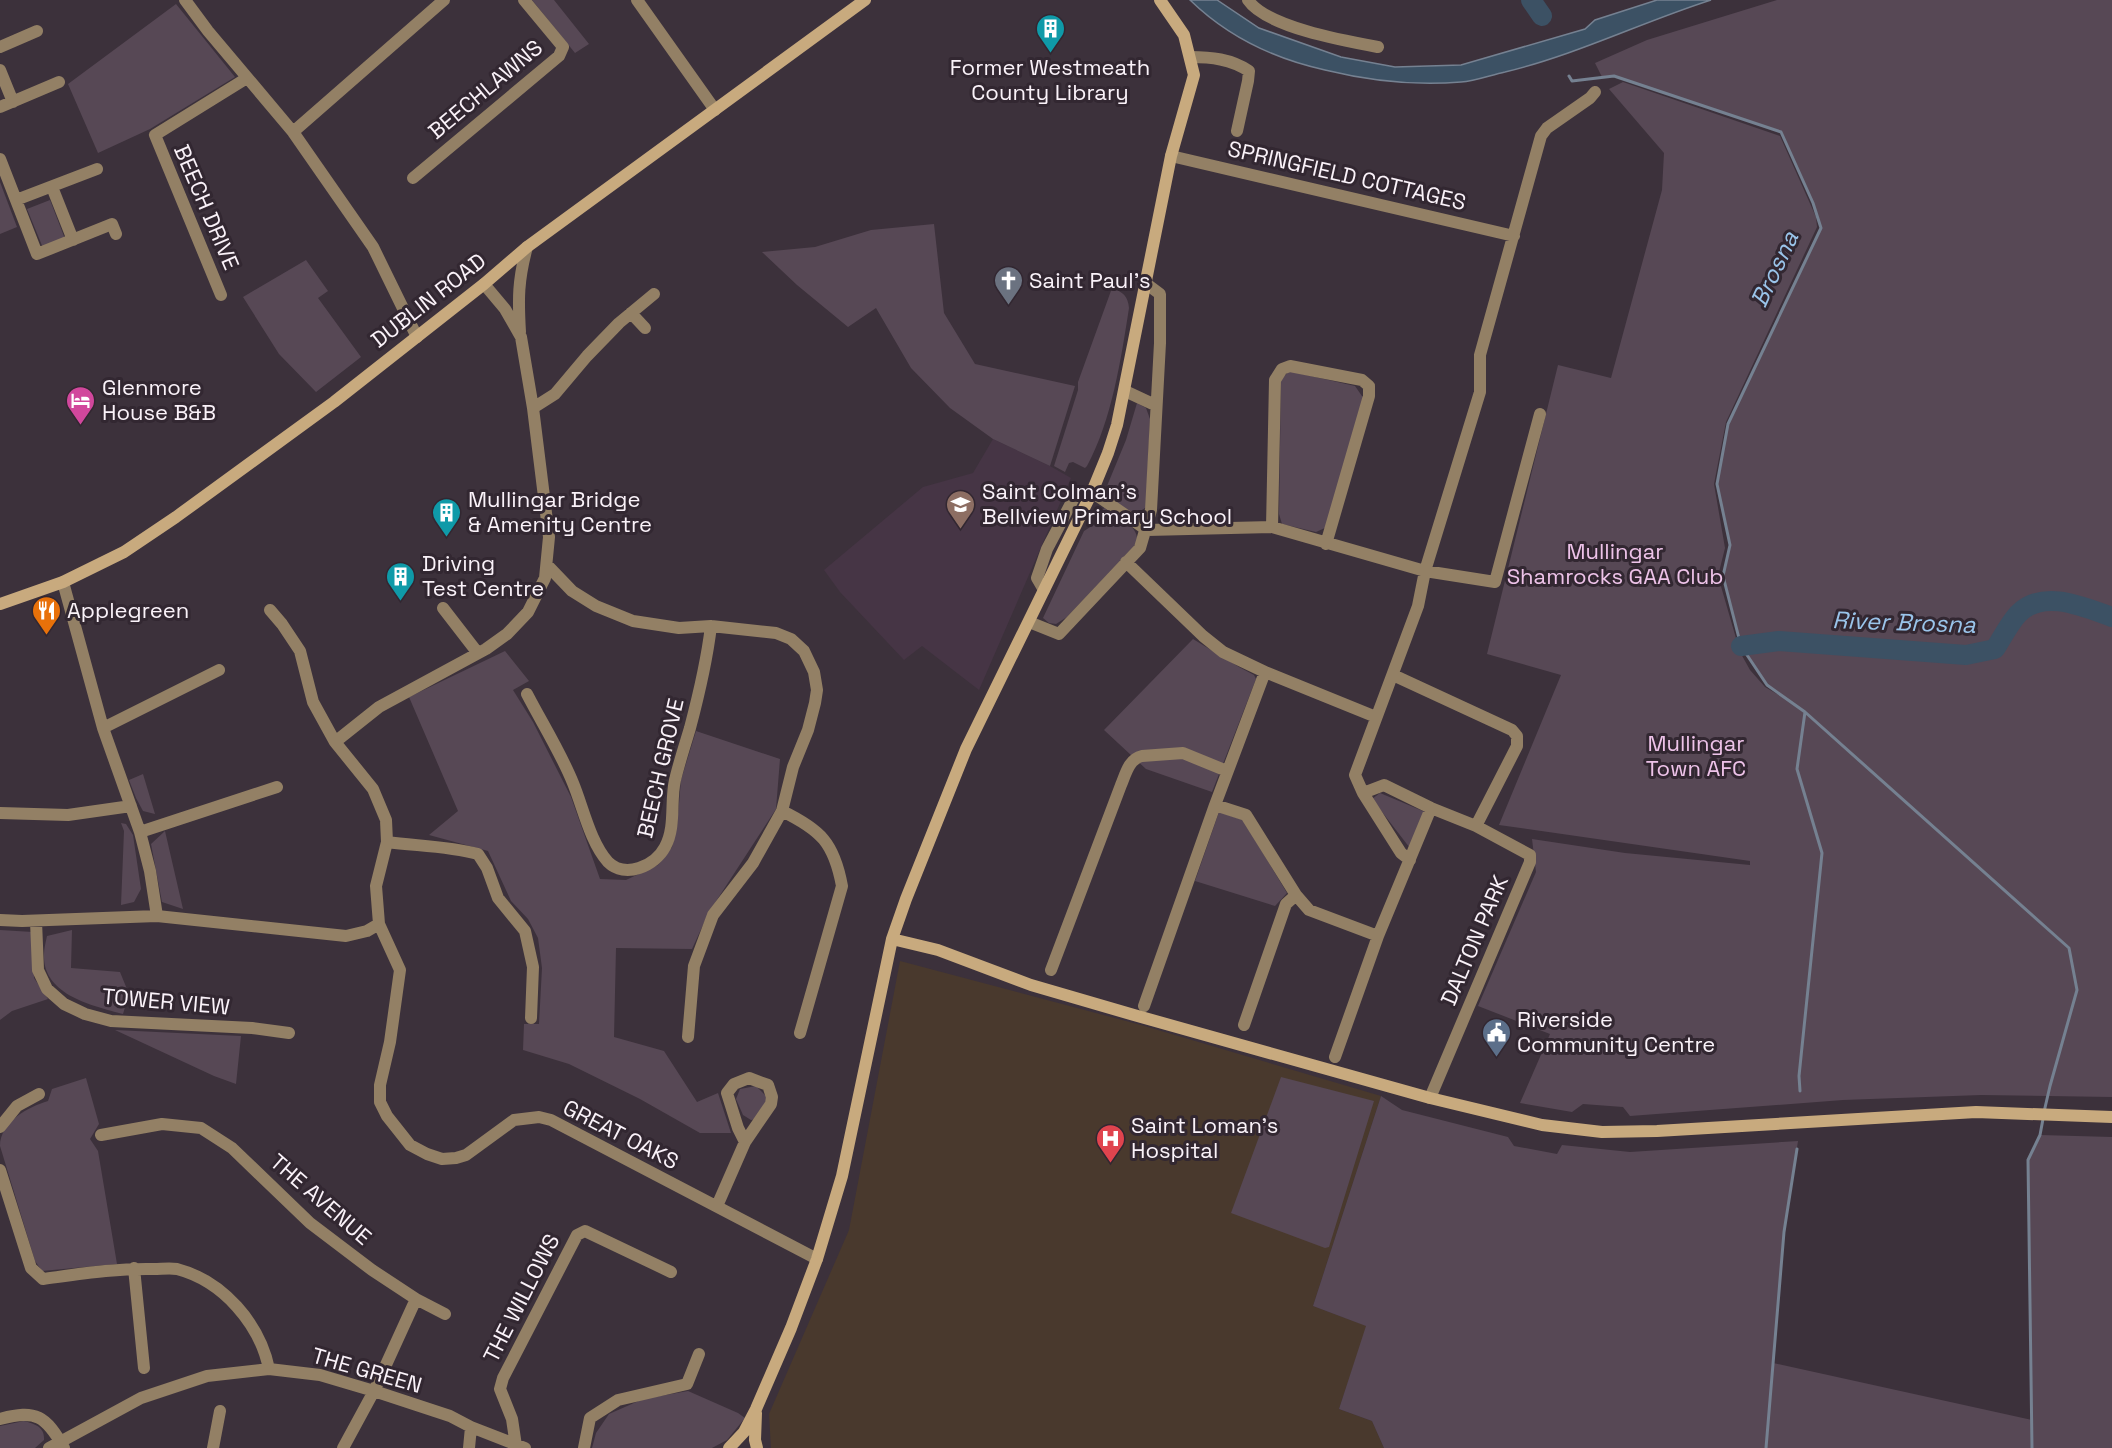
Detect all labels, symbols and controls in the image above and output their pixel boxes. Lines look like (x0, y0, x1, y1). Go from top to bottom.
building icon: Former Westmeath County Library (1034, 12, 1066, 54)
street label: BEECHLAWNS (422, 33, 548, 145)
place label: Former Westmeath County Library (950, 53, 1150, 106)
street label: SPRINGFIELD COTTAGES (1225, 134, 1469, 216)
street label: BEECH DRIVE (168, 140, 246, 274)
water label: Brosna (1743, 226, 1805, 312)
street label: DUBLIN ROAD (365, 246, 491, 354)
church icon: Saint Paul's (992, 264, 1024, 306)
place label: Saint Paul's (1029, 266, 1151, 294)
place label: Glenmore House B&B (102, 373, 216, 426)
hotel icon: Glenmore House B&B (65, 384, 97, 426)
place label: Saint Colman's Bellview Primary School (982, 477, 1232, 530)
place label: Mullingar Bridge & Amenity Centre (468, 485, 652, 538)
school or university icon: Saint Colman's Bellview Primary School (945, 488, 977, 530)
building icon: Mullingar Bridge & Amenity Centre (431, 496, 463, 538)
park label: Mullingar Shamrocks GAA Club (1507, 537, 1723, 590)
place label: Driving Test Centre (422, 549, 544, 602)
building icon: Driving Test Centre (385, 560, 417, 602)
restaurant icon: Applegreen (30, 594, 62, 636)
place label: Applegreen (67, 596, 189, 624)
water label: River Brosna (1832, 604, 1976, 640)
street label: BEECH GROVE (630, 696, 690, 840)
park label: Mullingar Town AFC (1646, 729, 1746, 782)
street label: DALTON PARK (1434, 870, 1514, 1009)
street label: TOWER VIEW (101, 981, 231, 1021)
place label: Riverside Community Centre (1517, 1005, 1715, 1058)
public building icon: Riverside Community Centre (1480, 1016, 1512, 1058)
street label: GREAT OAKS (558, 1093, 684, 1175)
place label: Saint Loman's Hospital (1131, 1111, 1278, 1164)
hospital icon: Saint Loman's Hospital (1094, 1122, 1126, 1164)
street label: THE AVENUE (264, 1147, 378, 1251)
street label: THE WILLOWS (477, 1229, 565, 1367)
street label: THE GREEN (309, 1341, 425, 1399)

